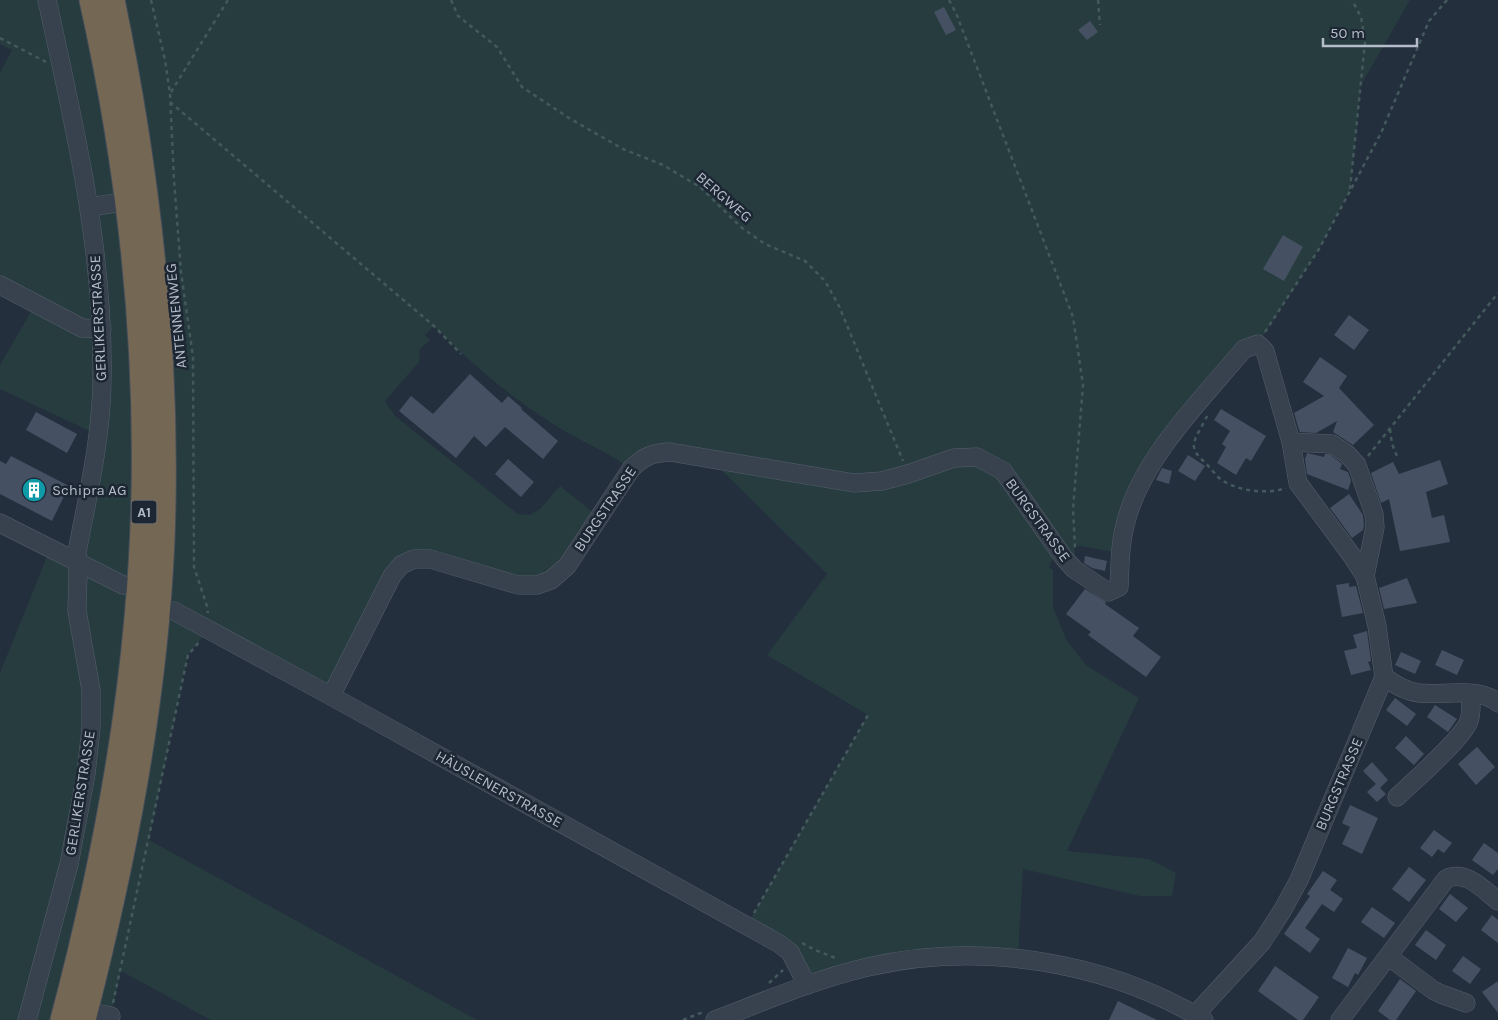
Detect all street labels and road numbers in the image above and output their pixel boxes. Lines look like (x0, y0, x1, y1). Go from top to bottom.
street label: BERGWEG (692, 168, 756, 226)
street label: GERLIKERSTRASSE (86, 255, 110, 381)
street label: ANTENNENWEG (162, 263, 190, 369)
street label: BURGSTRASSE (570, 463, 640, 555)
street label: BURGSTRASSE (1002, 475, 1074, 565)
road number: A1 (132, 501, 156, 524)
street label: GERLIKERSTRASSE (61, 729, 99, 857)
street label: BURGSTRASSE (1311, 735, 1367, 833)
street label: HÄUSLENERSTRASSE (433, 747, 565, 831)

